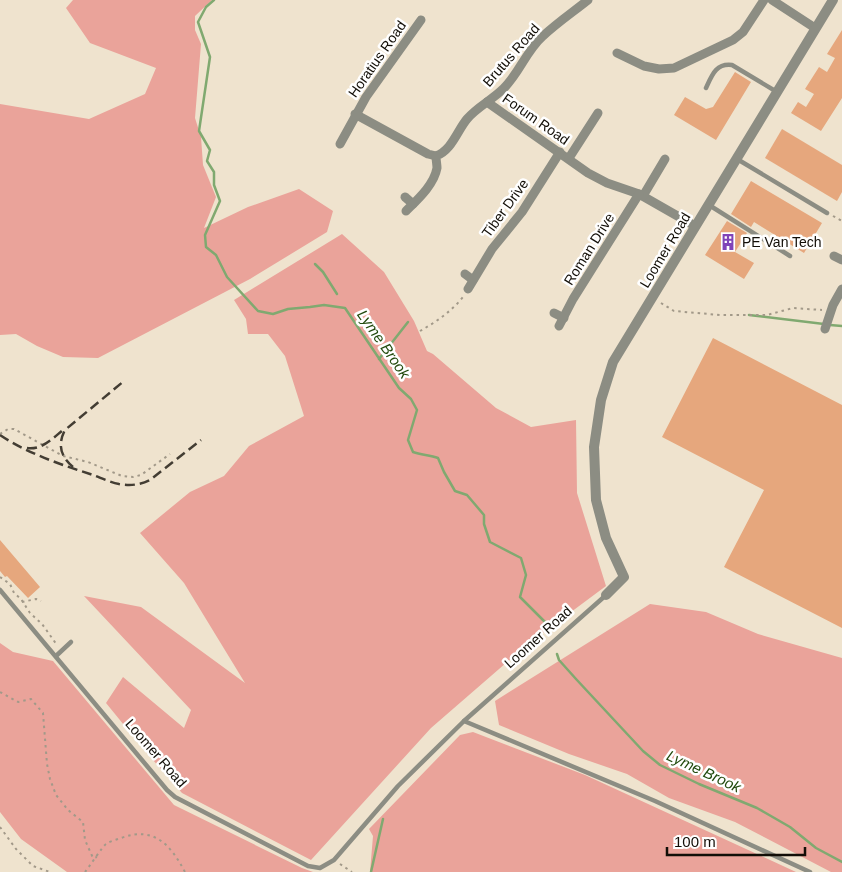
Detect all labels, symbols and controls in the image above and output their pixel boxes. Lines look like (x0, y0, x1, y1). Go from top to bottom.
street label: Horatius Road (345, 18, 409, 100)
street label: Brutus Road (479, 20, 543, 90)
street label: Forum Road (500, 90, 572, 148)
street label: Tiber Drive (479, 176, 532, 240)
street label: Roman Drive (561, 210, 618, 288)
street label: Loomer Road (636, 210, 694, 290)
building icon: PE Van Tech (718, 232, 738, 252)
place label: PE Van Tech (742, 234, 822, 250)
water label: Lyme Brook (354, 306, 415, 383)
street label: Loomer Road (501, 603, 575, 671)
street label: Loomer Road (122, 716, 190, 790)
water label: Lyme Brook (664, 746, 745, 796)
scale bar (667, 824, 804, 856)
text: 100 m (674, 833, 716, 850)

